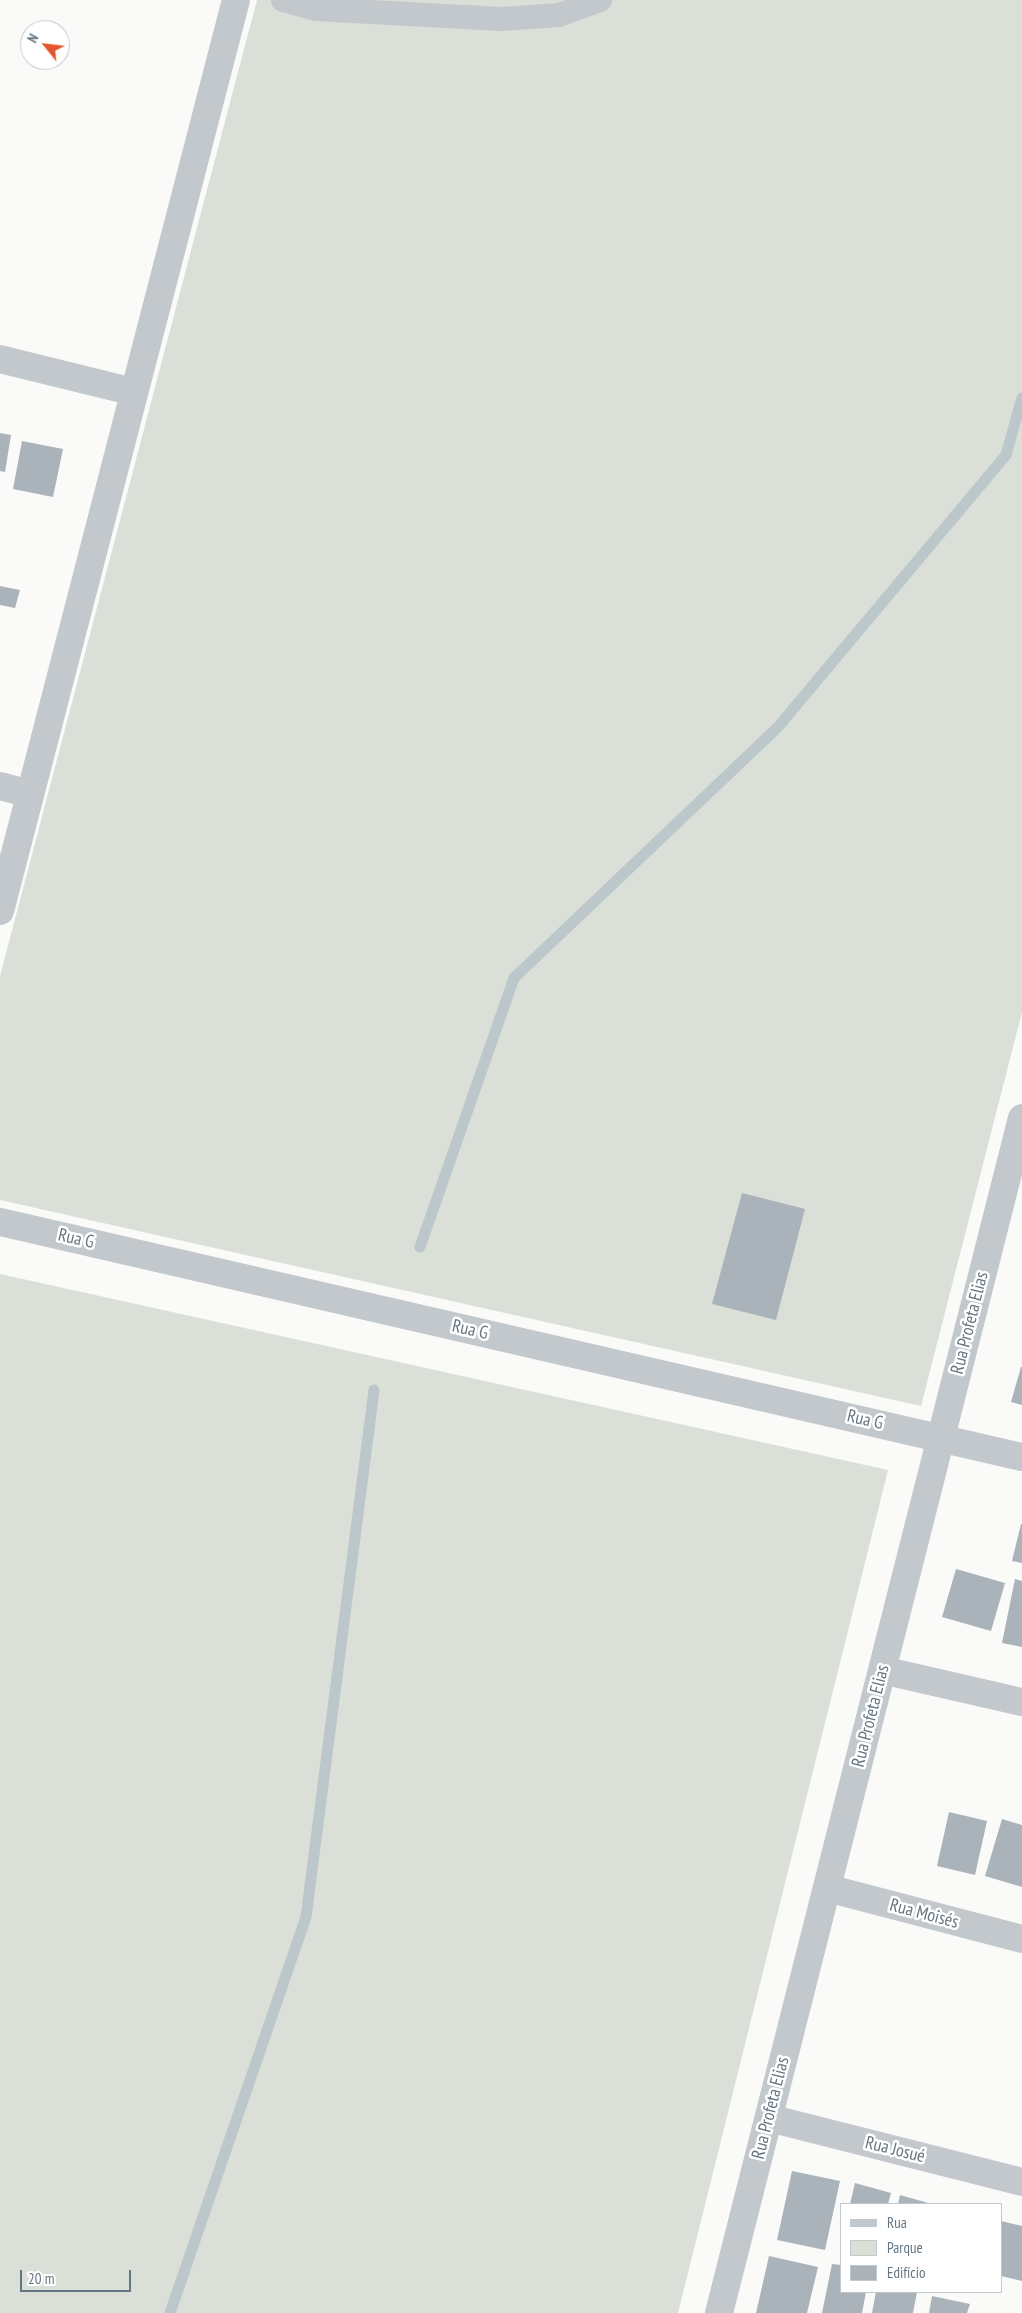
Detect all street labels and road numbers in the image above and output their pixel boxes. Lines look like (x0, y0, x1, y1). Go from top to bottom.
street label: Rua G (56, 1224, 96, 1254)
street label: Rua Profeta Elias (947, 1270, 993, 1376)
street label: Rua G (450, 1315, 490, 1345)
street label: Rua G (845, 1405, 885, 1435)
street label: Rua Profeta Elias (848, 1663, 894, 1769)
street label: Rua Moisés (887, 1894, 961, 1934)
street label: Rua Profeta Elias (748, 2055, 794, 2161)
street label: Rua Josué (863, 2132, 927, 2168)

